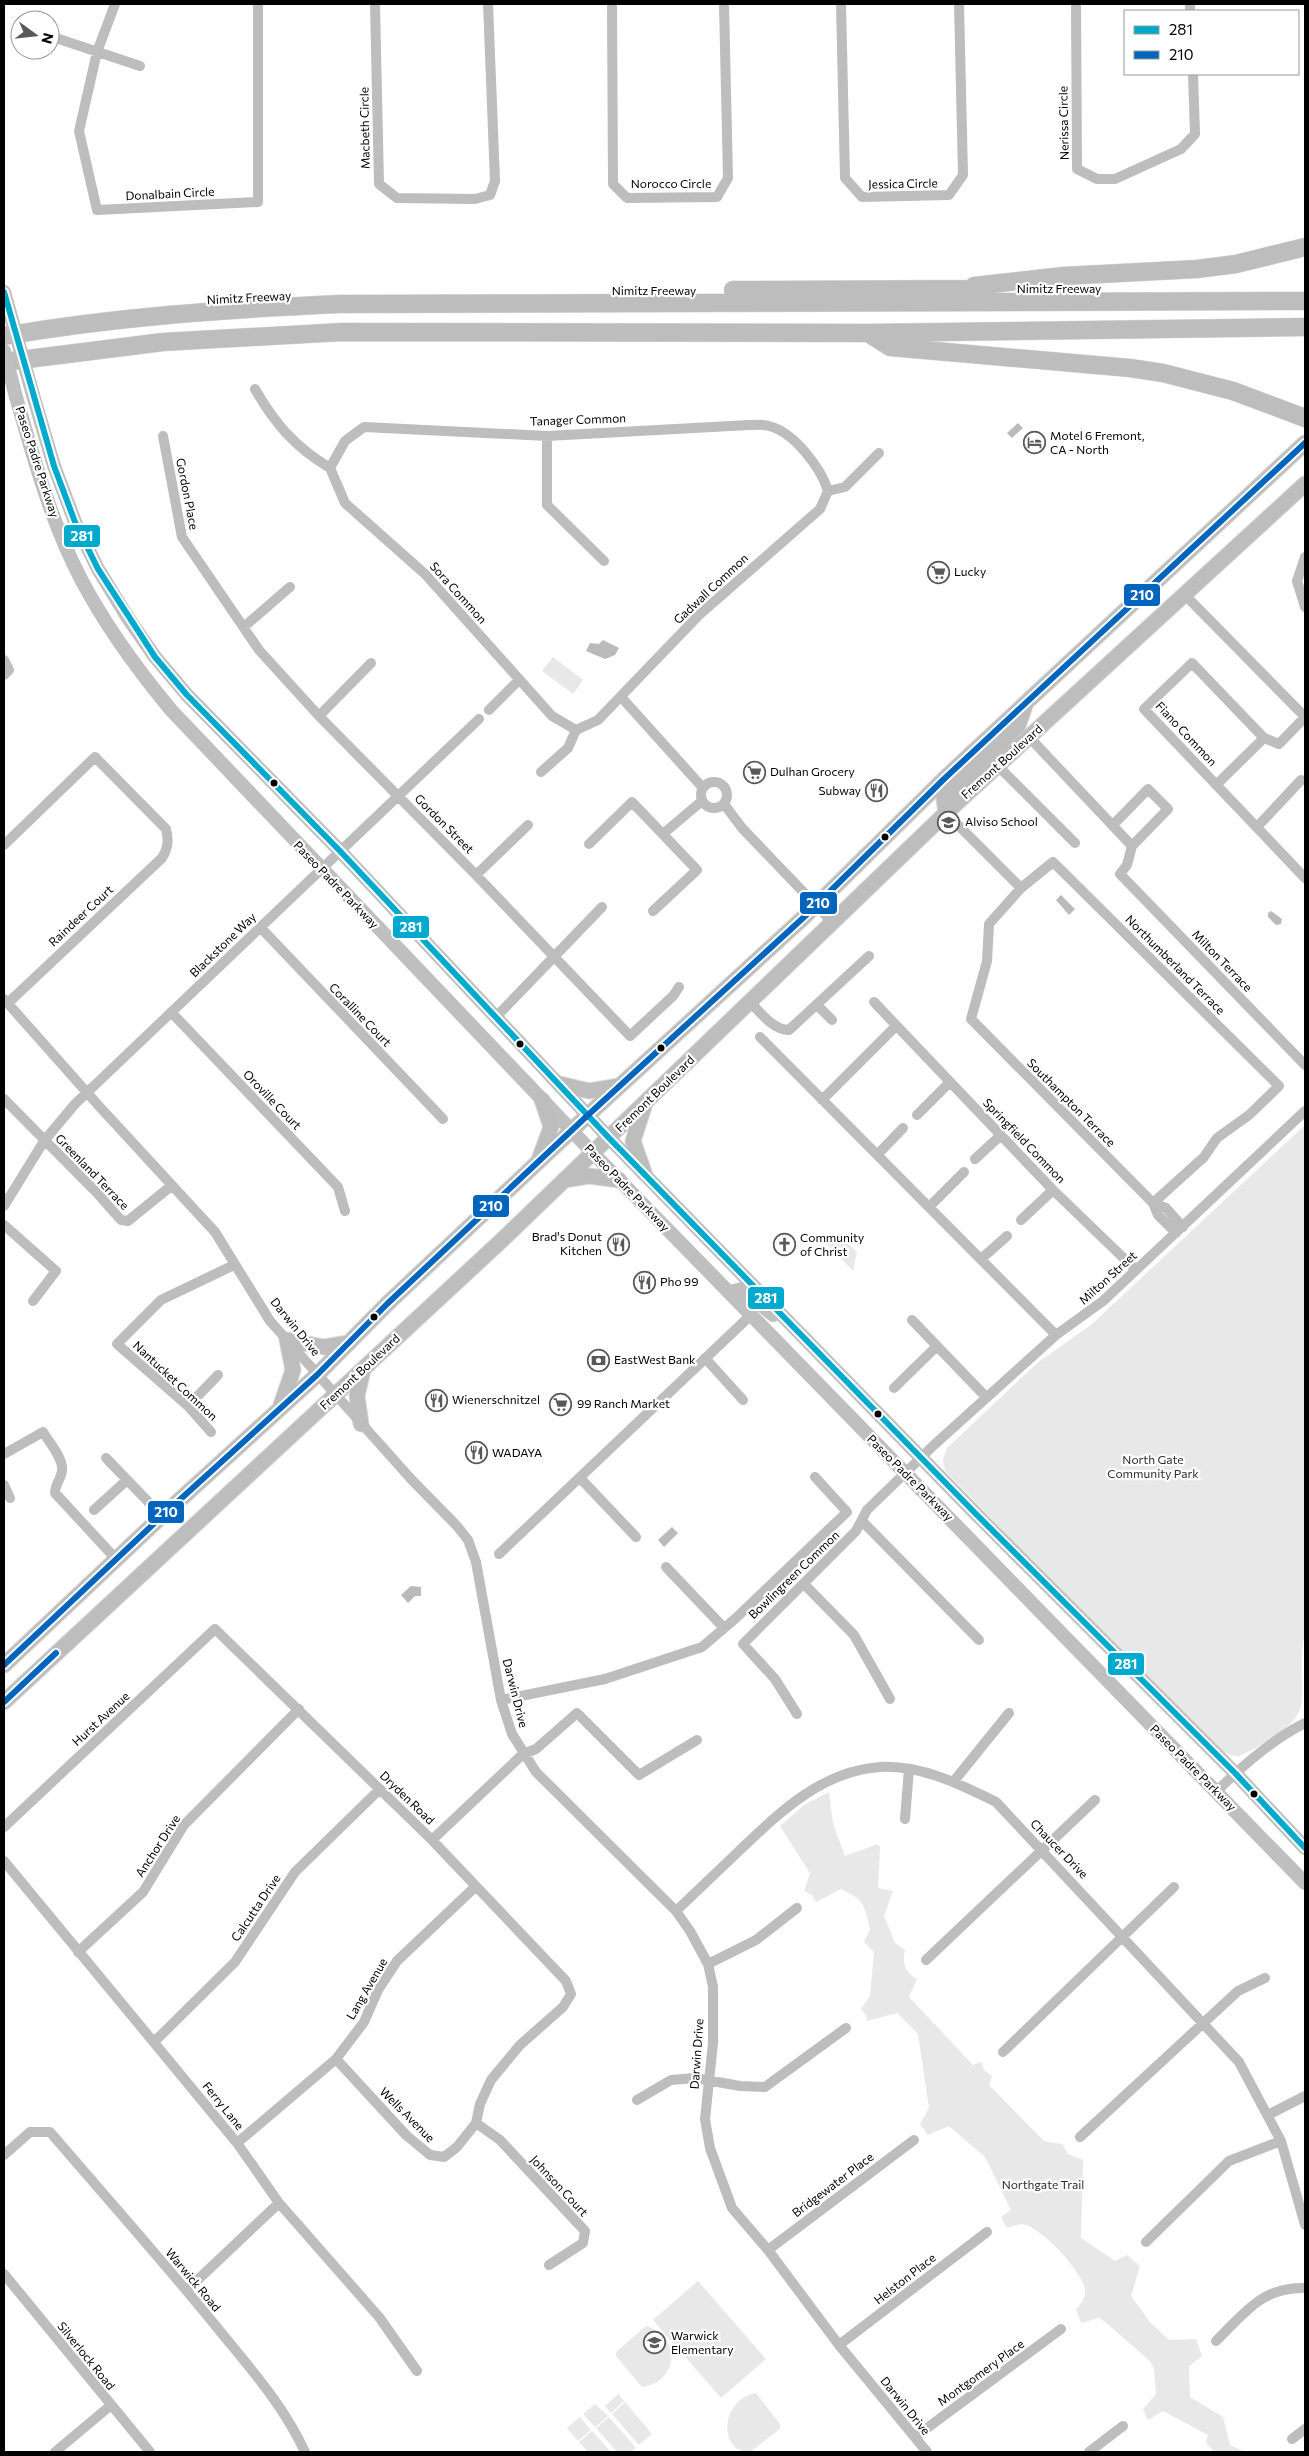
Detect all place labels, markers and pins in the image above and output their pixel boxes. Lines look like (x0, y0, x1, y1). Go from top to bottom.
place label: Motel 6 Fremont, CA - North (1050, 428, 1145, 456)
hotel icon: Motel 6 Fremont, CA - North (1022, 431, 1046, 455)
supermarket icon: Lucky (926, 560, 950, 584)
place label: Lucky (954, 564, 986, 578)
supermarket icon: Dulhan Grocery (742, 760, 766, 784)
place label: Dulhan Grocery (770, 764, 855, 778)
unlabelled marker (269, 778, 279, 788)
restaurant icon: Subway (865, 779, 889, 803)
place label: Subway (818, 783, 861, 797)
school or university icon: Alviso School (937, 810, 961, 834)
place label: Alviso School (965, 814, 1038, 828)
unlabelled marker (880, 832, 890, 842)
unlabelled marker (515, 1039, 525, 1049)
unlabelled marker (656, 1043, 666, 1053)
place label: Brad's Donut Kitchen (532, 1229, 602, 1257)
place label: Community of Christ (800, 1230, 864, 1258)
restaurant icon: Brad's Donut Kitchen (606, 1232, 630, 1256)
church icon: Community of Christ (772, 1233, 796, 1257)
restaurant icon: Pho 99 (632, 1270, 656, 1294)
place label: Pho 99 (660, 1274, 698, 1288)
unlabelled marker (369, 1312, 379, 1322)
bank icon: EastWest Bank (586, 1348, 610, 1372)
place label: EastWest Bank (614, 1352, 696, 1366)
restaurant icon: Wienerschnitzel (424, 1388, 448, 1412)
place label: Wienerschnitzel (452, 1392, 540, 1406)
supermarket icon: 99 Ranch Market (549, 1392, 573, 1416)
place label: 99 Ranch Market (577, 1396, 670, 1410)
unlabelled marker (873, 1409, 883, 1419)
restaurant icon: WADAYA (464, 1441, 488, 1465)
place label: WADAYA (492, 1445, 542, 1459)
unlabelled marker (1249, 1789, 1259, 1799)
place label: Warwick Elementary (671, 2328, 733, 2356)
school or university icon: Warwick Elementary (643, 2331, 667, 2355)

